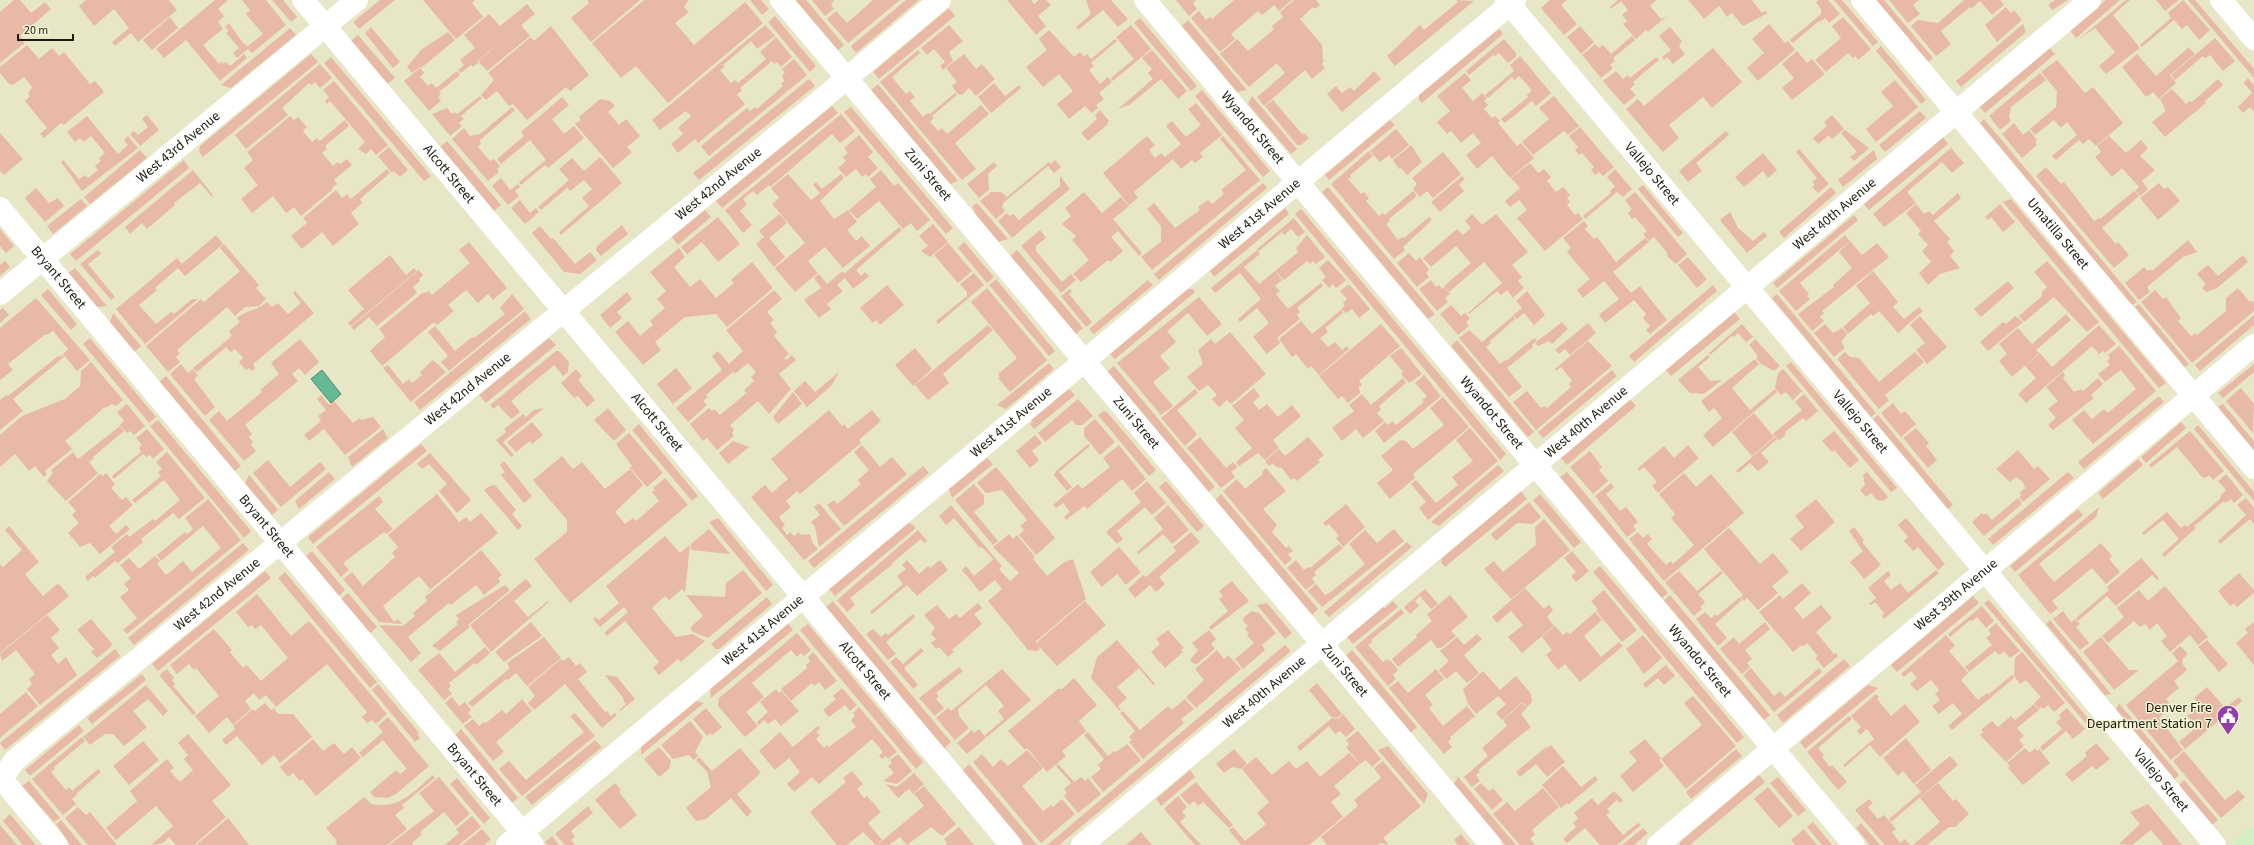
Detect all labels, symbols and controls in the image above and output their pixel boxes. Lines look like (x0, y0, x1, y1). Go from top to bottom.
scale bar (18, 16, 73, 42)
text: 20 m (24, 22, 48, 39)
street label: Wyandot Street (1216, 87, 1289, 169)
street label: West 43rd Avenue (132, 106, 225, 188)
street label: Vallejo Street (1619, 138, 1685, 210)
street label: Alcott Street (418, 140, 480, 208)
street label: West 42nd Avenue (671, 142, 766, 225)
street label: Zuni Street (899, 144, 956, 206)
street label: West 40th Avenue (1789, 173, 1881, 255)
street label: West 41st Avenue (1214, 174, 1305, 254)
street label: Umatilla Street (2022, 194, 2094, 274)
street label: Bryant Street (26, 242, 91, 314)
street label: West 42nd Avenue (420, 348, 515, 431)
street label: Wyandot Street (1455, 372, 1528, 454)
street label: West 40th Avenue (1540, 381, 1632, 463)
street label: West 41st Avenue (966, 382, 1057, 463)
street label: Vallejo Street (1828, 386, 1893, 458)
street label: Alcott Street (626, 388, 688, 456)
street label: Zuni Street (1108, 392, 1164, 454)
street label: Bryant Street (234, 490, 299, 562)
street label: West 42nd Avenue (170, 553, 265, 636)
street label: West 39th Avenue (1910, 554, 2002, 636)
street label: West 41st Avenue (718, 590, 808, 671)
street label: Wyandot Street (1663, 620, 1736, 702)
street label: Alcott Street (834, 637, 896, 705)
street label: Zuni Street (1316, 640, 1373, 702)
street label: West 40th Avenue (1218, 651, 1310, 733)
place label: Denver Fire Department Station 7 (2087, 698, 2212, 734)
public building icon: Denver Fire Department Station 7 (2215, 703, 2241, 736)
street label: Bryant Street (442, 739, 507, 811)
street label: Vallejo Street (2129, 745, 2194, 817)

